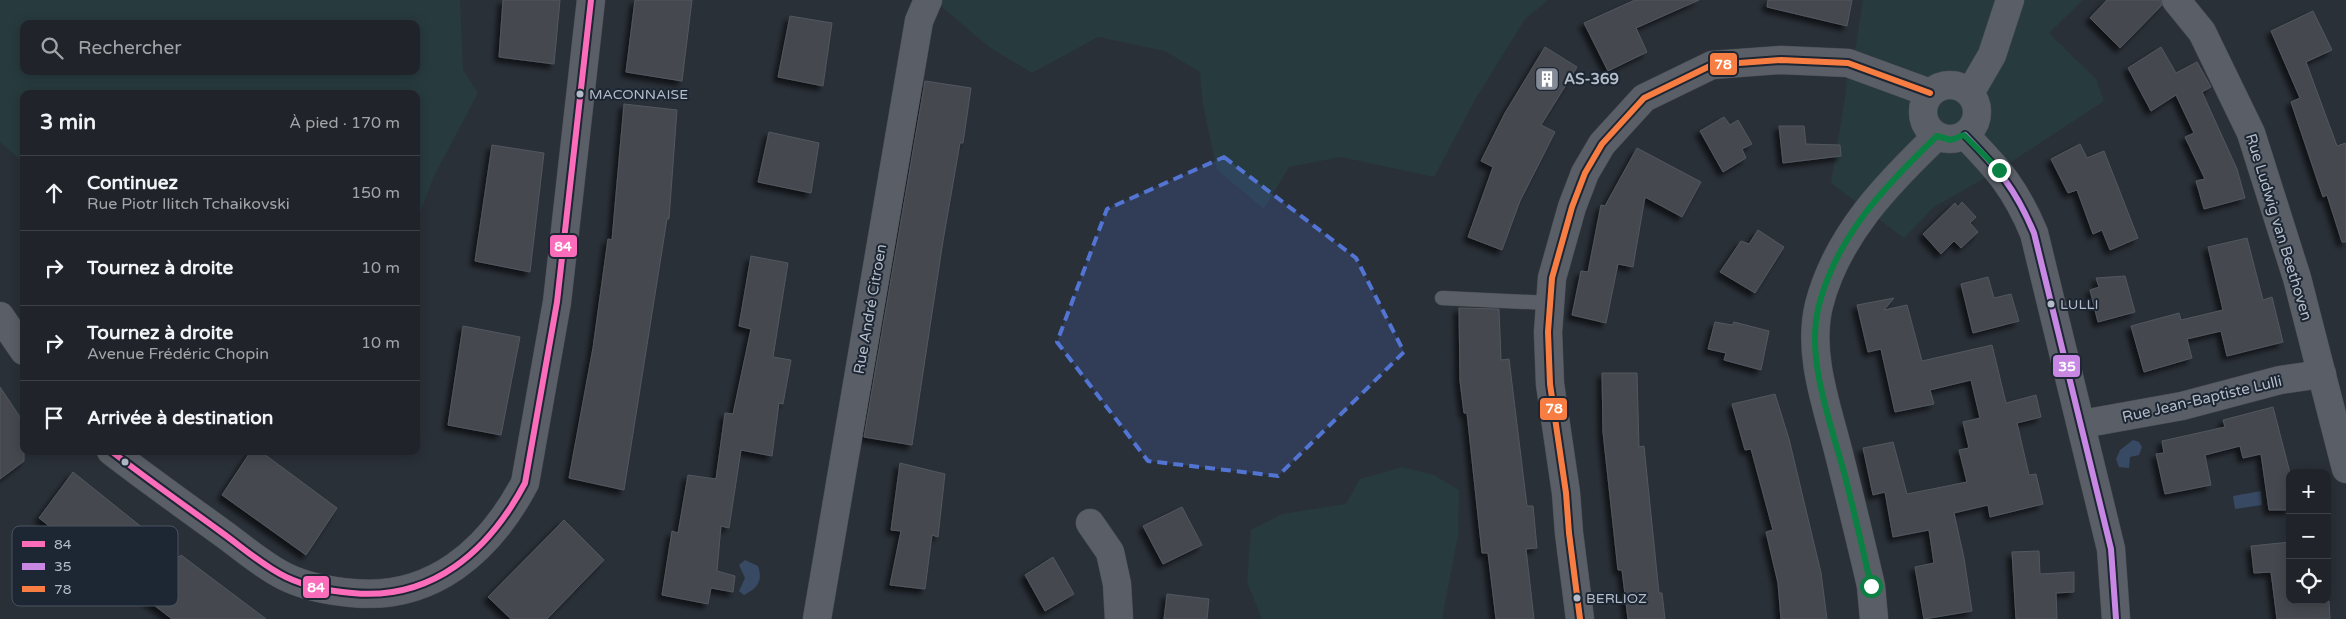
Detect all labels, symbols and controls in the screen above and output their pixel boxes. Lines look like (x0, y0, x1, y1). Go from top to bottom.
search box (20, 20, 420, 75)
icon: search (38, 34, 66, 62)
text: Rechercher (78, 37, 181, 59)
line badge: 78 (1709, 52, 1738, 76)
text: 78 (1714, 56, 1732, 73)
building icon: AS-369 (1534, 66, 1560, 92)
place label: AS-369 (1564, 70, 1619, 88)
place label: MACONNAISE (589, 86, 688, 103)
marker: MACONNAISE (575, 89, 585, 99)
text: 3 min (40, 110, 96, 135)
text: À pied · 170 m (289, 113, 400, 133)
street label: Rue Ludwig van Beethoven (2242, 131, 2316, 323)
route end (1988, 159, 2011, 182)
text: Continuez (87, 172, 178, 194)
icon: ahead (40, 179, 68, 207)
text: 150 m (351, 183, 400, 203)
text: Rue Piotr Ilitch Tchaikovski (87, 194, 290, 214)
line badge: 84 (549, 234, 578, 258)
text: 84 (554, 238, 572, 255)
street label: Rue André Citroen (850, 242, 890, 376)
icon: right (40, 254, 68, 282)
text: Tournez à droite (87, 257, 233, 279)
text: 10 m (361, 258, 400, 278)
place label: LULLI (2060, 296, 2099, 313)
marker: LULLI (2046, 299, 2056, 309)
text: Tournez à droite (87, 322, 233, 344)
icon: right (40, 329, 68, 357)
text: 10 m (361, 333, 400, 353)
text: Avenue Frédéric Chopin (87, 344, 269, 364)
line badge: 35 (2052, 354, 2081, 378)
text: 35 (2058, 358, 2076, 375)
street label: Rue Jean-Baptiste Lulli (2120, 372, 2284, 426)
line badge: 78 (1539, 397, 1568, 421)
text: 78 (1545, 400, 1563, 417)
icon: arrive (40, 404, 68, 432)
text: Arrivée à destination (87, 407, 273, 429)
unlabelled marker (120, 457, 130, 467)
map controls (2286, 469, 2331, 604)
button: + (2286, 469, 2331, 514)
button: − (2286, 514, 2331, 559)
legend (12, 526, 178, 606)
text: 84 (54, 536, 72, 553)
text: 35 (54, 558, 72, 575)
button: locate (2286, 559, 2331, 604)
line badge: 84 (302, 575, 330, 599)
route start (1860, 575, 1883, 598)
text: 84 (307, 579, 325, 596)
text: 78 (54, 581, 72, 598)
place label: BERLIOZ (1586, 590, 1647, 607)
marker: BERLIOZ (1572, 593, 1582, 603)

